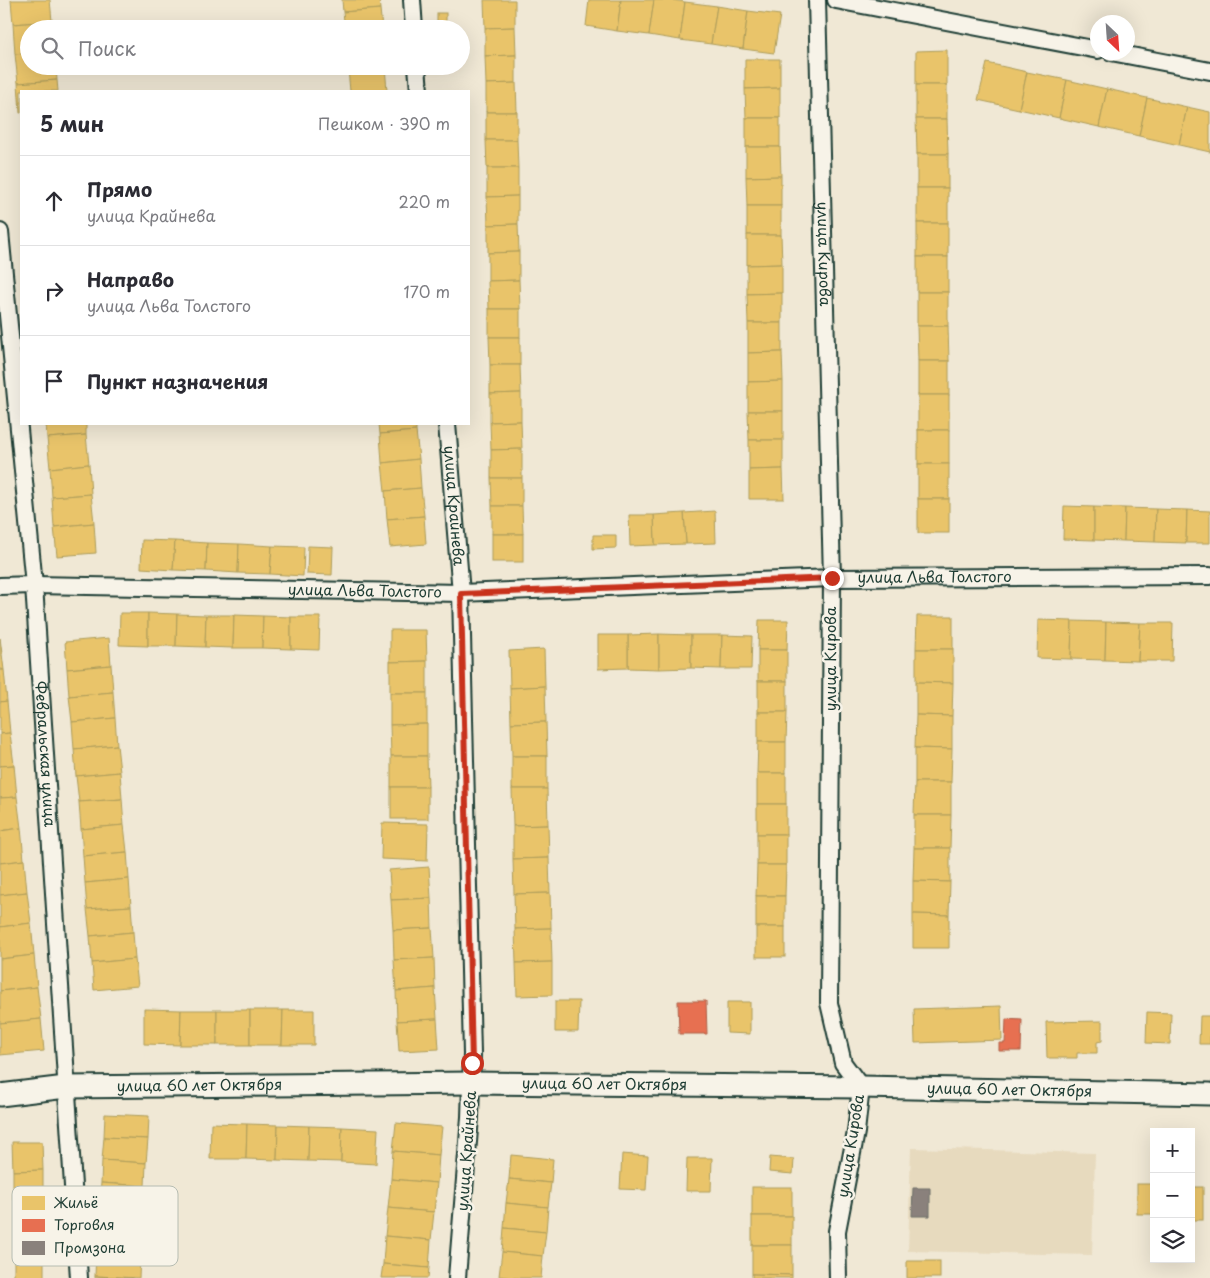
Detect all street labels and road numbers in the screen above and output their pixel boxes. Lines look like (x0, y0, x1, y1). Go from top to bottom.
street label: улица Кирова (812, 201, 838, 307)
street label: улица Крайнева (439, 445, 472, 567)
street label: улица Льва Толстого (858, 564, 1012, 588)
street label: улица Льва Толстого (288, 577, 442, 603)
street label: улица Кирова (818, 606, 841, 711)
street label: Февральская улица (30, 680, 63, 828)
street label: улица 60 лет Октября (522, 1071, 687, 1095)
street label: улица 60 лет Октября (117, 1072, 282, 1096)
street label: улица 60 лет Октября (927, 1075, 1092, 1102)
street label: улица Крайнева (450, 1089, 481, 1212)
street label: улица Кирова (830, 1092, 869, 1199)

